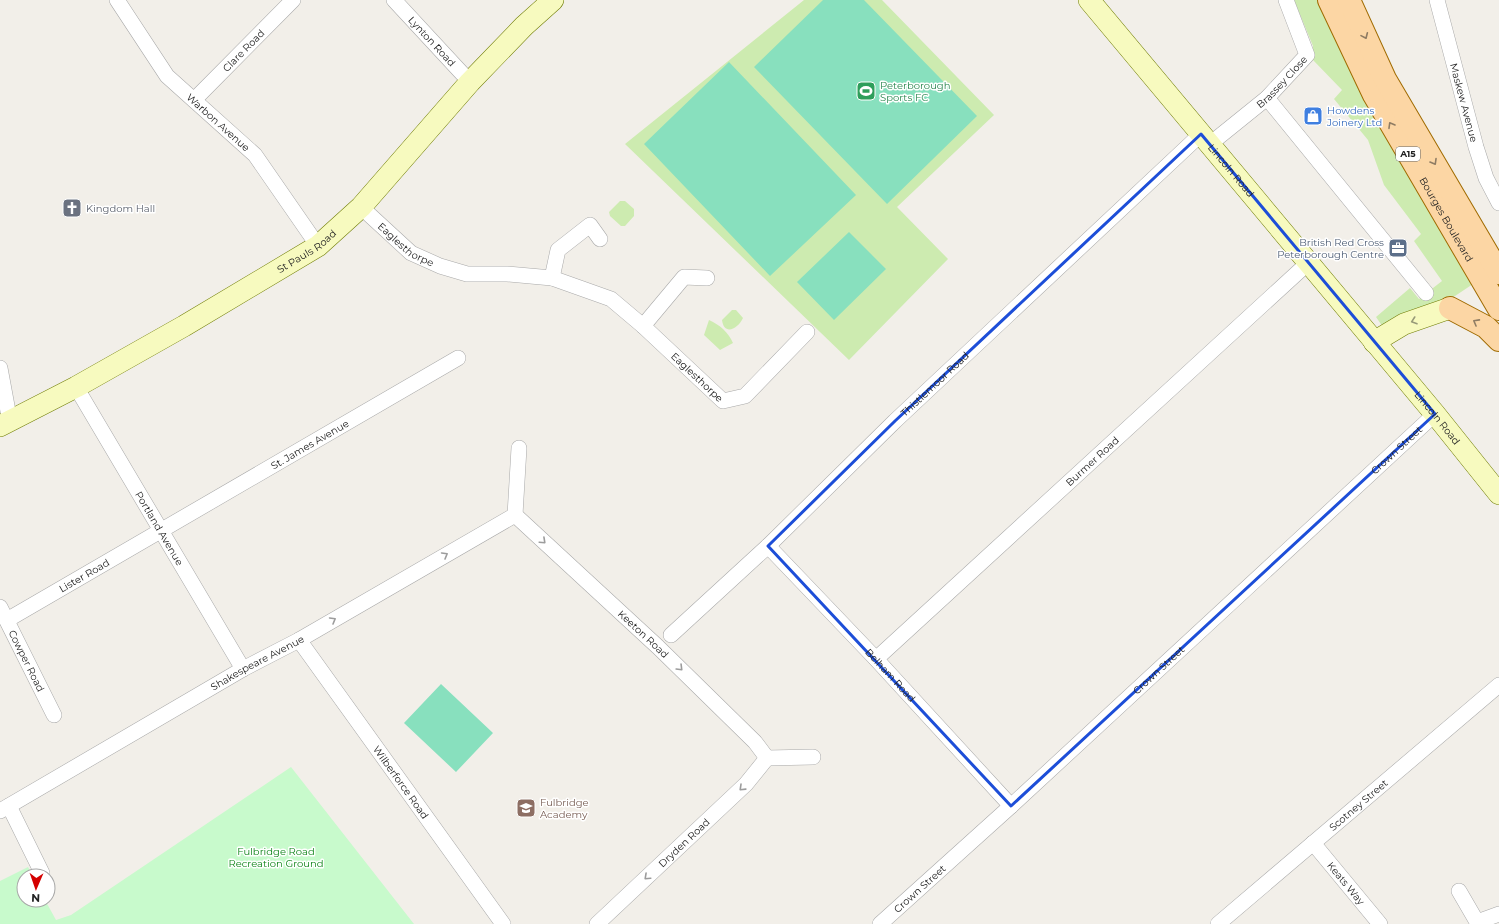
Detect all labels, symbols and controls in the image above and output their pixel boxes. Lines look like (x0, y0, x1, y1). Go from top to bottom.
street label: Lynton Road (405, 14, 458, 69)
street label: Clare Road (220, 27, 267, 75)
one-way arrow (1360, 31, 1368, 39)
street label: Brassey Close (1254, 53, 1310, 111)
street label: Maskew Avenue (1447, 62, 1480, 144)
place label: Peterborough Sports FC (880, 79, 950, 104)
sports icon: Peterborough Sports FC (855, 80, 877, 102)
street label: Warbon Avenue (184, 91, 252, 154)
place label: Howdens Joinery Ltd (1326, 104, 1382, 129)
shop icon: Howdens Joinery Ltd (1302, 105, 1324, 127)
one-way arrow (1389, 122, 1396, 129)
street label: Lincoln Road (1205, 141, 1257, 200)
road number: A15 (1396, 147, 1420, 161)
one-way arrow (1429, 158, 1436, 165)
street label: Bourges Boulevard (1416, 175, 1476, 264)
church icon: Kingdom Hall (61, 197, 83, 219)
place label: Kingdom Hall (86, 202, 155, 215)
street label: Eaglesthorpe (375, 220, 436, 269)
street label: St Pauls Road (275, 227, 339, 276)
place label: British Red Cross Peterborough Centre (1277, 236, 1384, 261)
office icon: British Red Cross Peterborough Centre (1387, 237, 1409, 259)
one-way arrow (1410, 316, 1417, 324)
one-way arrow (1473, 319, 1480, 326)
street label: Thistlemoor Road (898, 349, 972, 419)
street label: Eaglesthorpe (668, 350, 726, 405)
street label: Lincoln Road (1411, 388, 1463, 447)
street label: St. James Avenue (269, 417, 351, 472)
street label: Crown Street (1368, 423, 1425, 477)
street label: Burmer Road (1063, 434, 1122, 489)
street label: Portland Avenue (132, 489, 186, 568)
one-way arrow (538, 536, 546, 544)
one-way arrow (441, 552, 448, 559)
street label: Lister Road (57, 556, 112, 595)
street label: Keeton Road (615, 607, 671, 661)
one-way arrow (329, 618, 336, 625)
street label: Cowper Road (5, 628, 47, 694)
street label: Shakespeare Avenue (208, 632, 307, 694)
street label: Crown Street (1130, 643, 1187, 697)
street label: Belham Road (862, 646, 918, 705)
one-way arrow (675, 663, 682, 671)
street label: Wilberforce Road (370, 743, 431, 822)
street label: Scotney Street (1326, 777, 1391, 834)
one-way arrow (739, 783, 747, 791)
place label: Fulbridge Academy (540, 796, 589, 821)
school or university icon: Fulbridge Academy (515, 797, 537, 819)
street label: Dryden Road (656, 816, 713, 870)
park label: Fulbridge Road Recreation Ground (228, 845, 324, 870)
street label: Keats Way (1324, 859, 1368, 908)
street label: Crown Street (891, 862, 948, 916)
north arrow (16, 868, 56, 908)
one-way arrow (644, 872, 652, 880)
text: N (31, 891, 40, 905)

